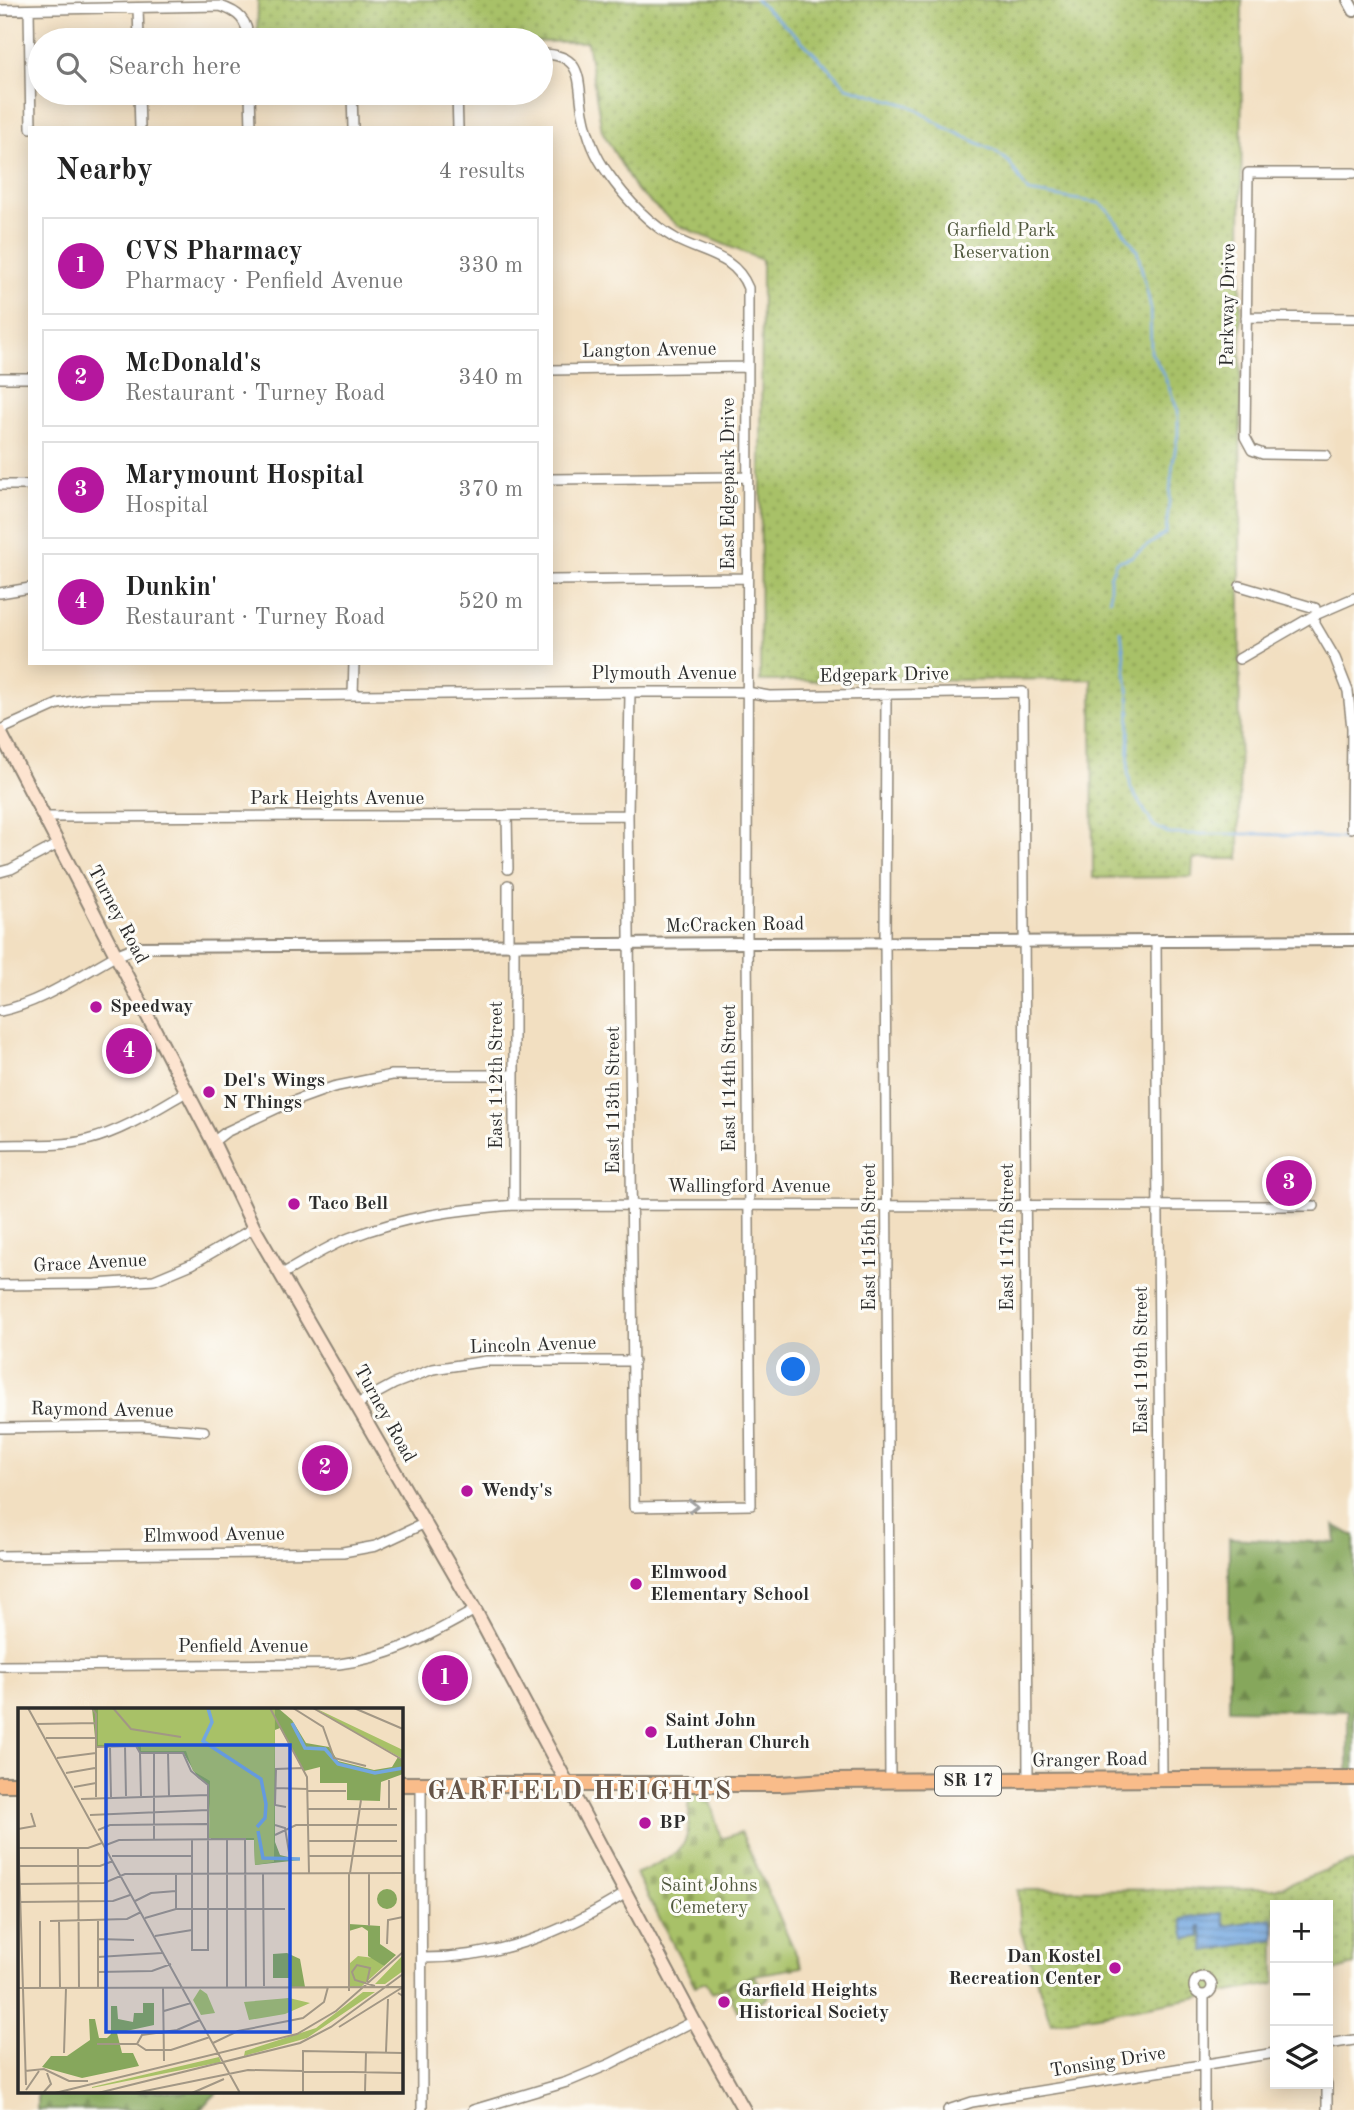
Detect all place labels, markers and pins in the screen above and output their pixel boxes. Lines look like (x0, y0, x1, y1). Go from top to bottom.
place label: Speedway (110, 998, 193, 1017)
marker: Speedway (88, 999, 104, 1015)
pin: 4 (106, 1025, 152, 1077)
place label: Del's Wings N Things (223, 1072, 325, 1113)
marker: Del's Wings N Things (201, 1084, 217, 1100)
pin: 3 (1266, 1157, 1312, 1209)
place label: Taco Bell (308, 1195, 388, 1214)
marker: Taco Bell (286, 1196, 302, 1212)
pin: 2 (302, 1442, 348, 1494)
place label: Wendy's (481, 1482, 552, 1501)
marker: Wendy's (459, 1483, 475, 1499)
place label: Elmwood Elementary School (650, 1564, 809, 1605)
marker: Elmwood Elementary School (628, 1576, 644, 1592)
pin: 1 (422, 1652, 468, 1704)
place label: Saint John Lutheran Church (665, 1712, 810, 1753)
marker: Saint John Lutheran Church (643, 1724, 659, 1740)
place label: BP (659, 1814, 686, 1833)
marker: BP (637, 1815, 653, 1831)
place label: Dan Kostel Recreation Center (948, 1948, 1101, 1989)
marker: Dan Kostel Recreation Center (1107, 1960, 1123, 1976)
place label: Garfield Heights Historical Society (738, 1982, 889, 2023)
marker: Garfield Heights Historical Society (716, 1994, 732, 2010)

